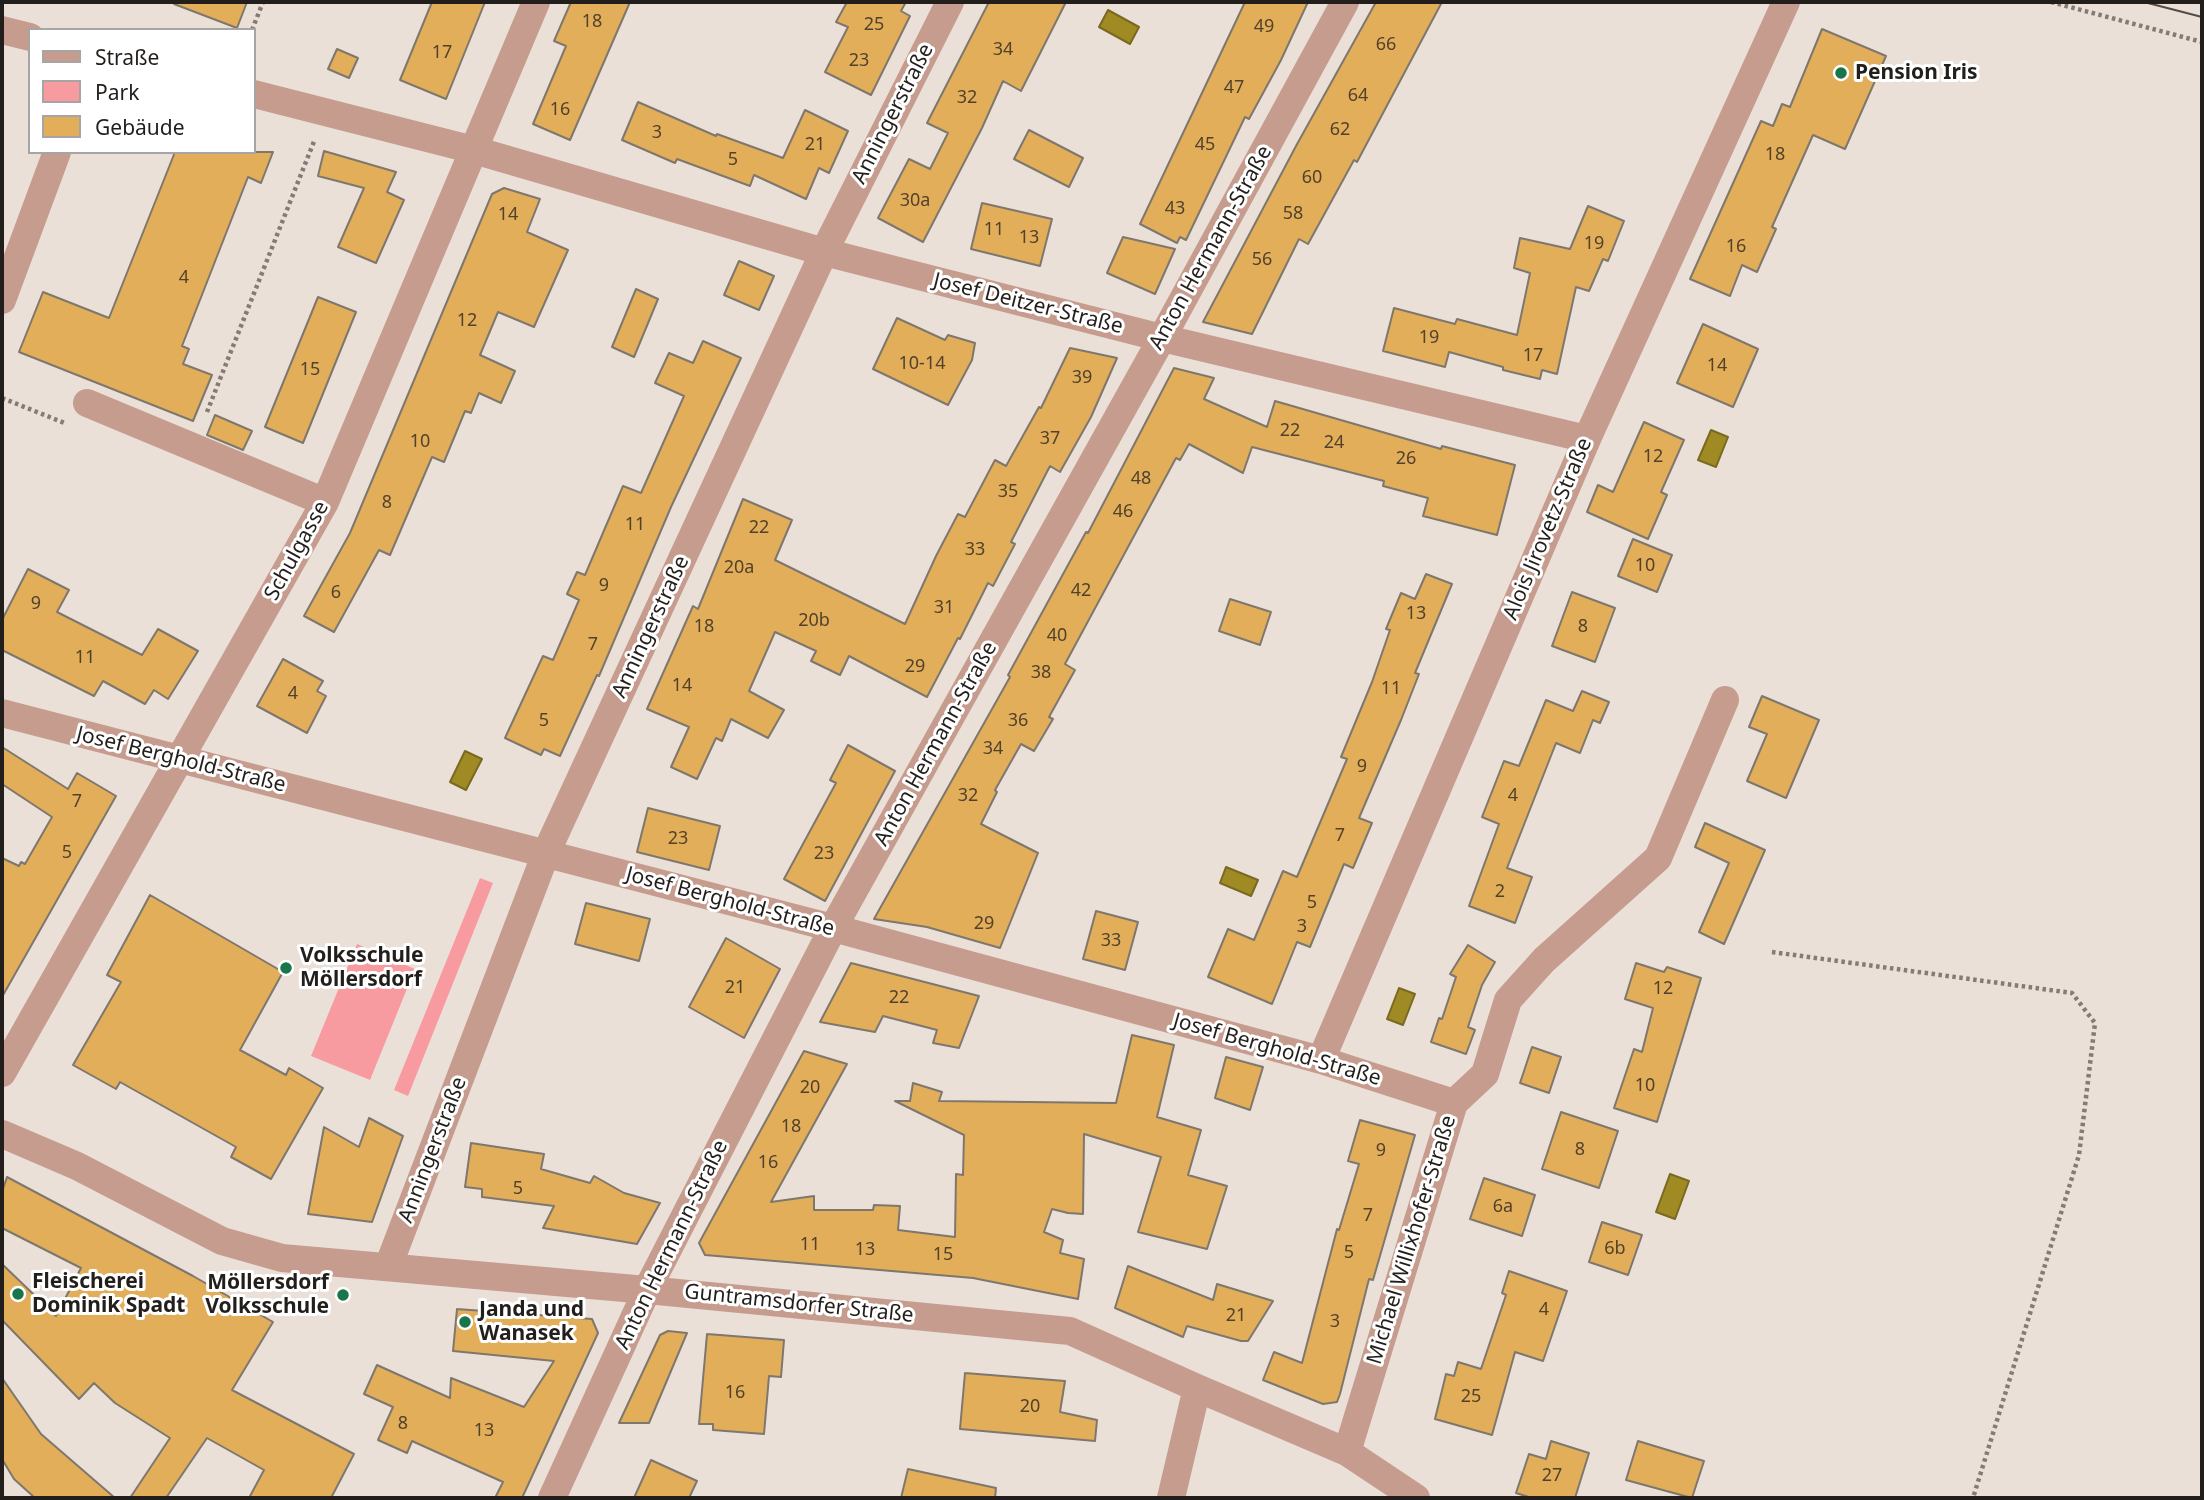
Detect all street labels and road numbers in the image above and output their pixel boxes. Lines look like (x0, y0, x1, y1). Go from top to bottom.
street label: Anningerstraße (847, 40, 939, 188)
street label: Anton Hermann-Straße (1144, 141, 1278, 355)
street label: Josef Deitzer-Straße (931, 268, 1125, 340)
street label: Alois Jirovetz-Straße (1498, 434, 1598, 624)
street label: Schulgasse (259, 497, 335, 605)
street label: Anningerstraße (607, 552, 695, 702)
street label: Anton Hermann-Straße (869, 637, 1003, 851)
street label: Josef Berghold-Straße (74, 722, 288, 798)
street label: Josef Berghold-Straße (623, 862, 837, 942)
street label: Josef Berghold-Straße (1170, 1008, 1384, 1092)
street label: Anningerstraße (394, 1074, 472, 1226)
street label: Michael Willixhofer-Straße (1362, 1113, 1462, 1367)
street label: Anton Hermann-Straße (610, 1136, 734, 1354)
street label: Guntramsdorfer Straße (683, 1279, 915, 1329)

